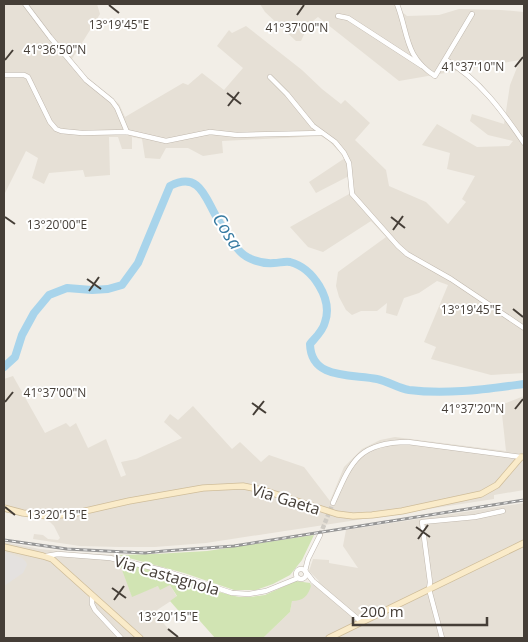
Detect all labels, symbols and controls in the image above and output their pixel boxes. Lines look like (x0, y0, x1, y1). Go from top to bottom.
text: 13°19'45"E (89, 16, 149, 33)
text: 41°37'00"N (266, 19, 328, 36)
text: 41°36'50"N (24, 41, 86, 58)
text: 41°37'10"N (442, 58, 504, 75)
water label: Cosa (208, 208, 248, 254)
text: 13°20'00"E (27, 216, 87, 233)
text: 13°19'45"E (441, 301, 501, 318)
text: 41°37'00"N (24, 384, 86, 401)
text: 41°37'20"N (442, 400, 504, 417)
street label: Via Gaeta (249, 478, 323, 520)
text: 13°20'15"E (27, 506, 87, 523)
street label: Via Castagnola (112, 549, 222, 601)
scale bar (353, 594, 487, 626)
text: 200 m (360, 601, 404, 621)
text: 13°20'15"E (138, 608, 198, 625)

